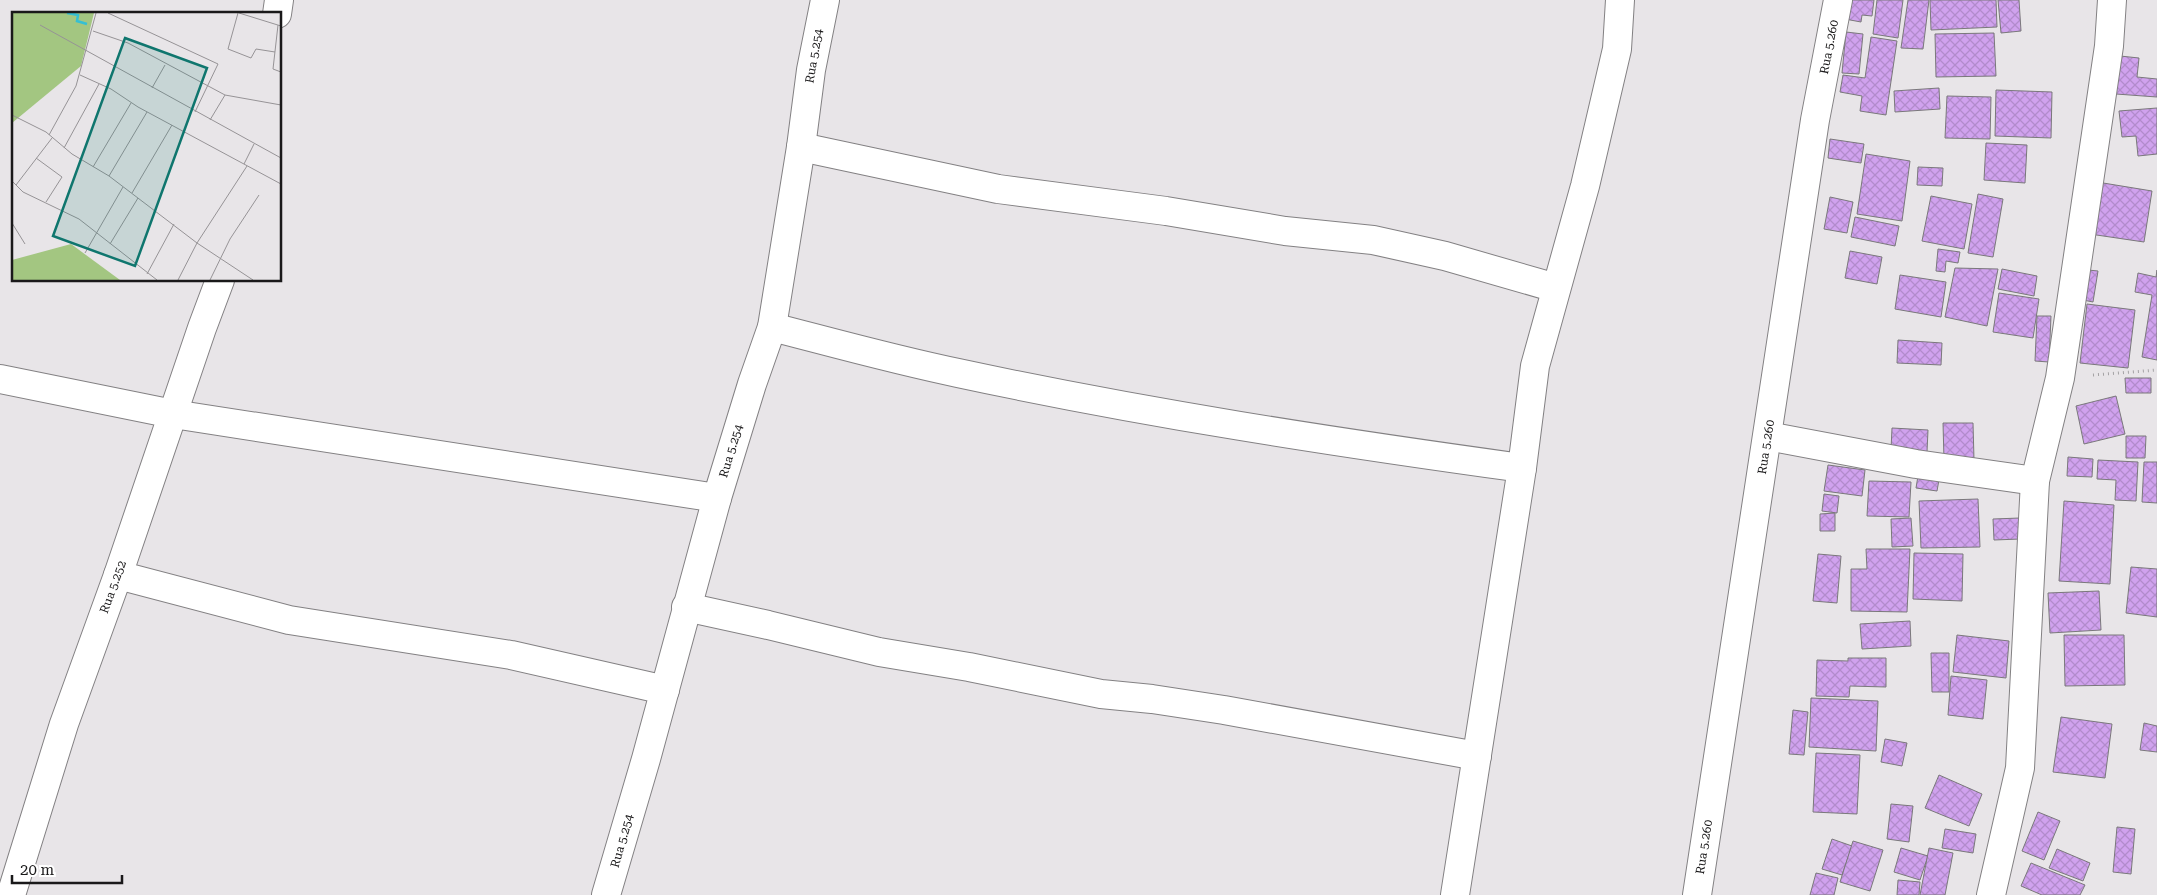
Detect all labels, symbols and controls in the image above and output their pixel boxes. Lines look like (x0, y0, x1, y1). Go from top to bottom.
inset map (12, 12, 281, 281)
street label: Rua 5.260 (1817, 18, 1841, 75)
street label: Rua 5.254 (802, 27, 826, 84)
street label: Rua 5.260 (1755, 418, 1777, 475)
street label: Rua 5.254 (716, 422, 746, 479)
street label: Rua 5.252 (97, 558, 129, 615)
street label: Rua 5.254 (608, 812, 636, 869)
street label: Rua 5.260 (1693, 818, 1715, 875)
scale bar (12, 852, 122, 884)
text: 20 m (20, 861, 55, 879)

